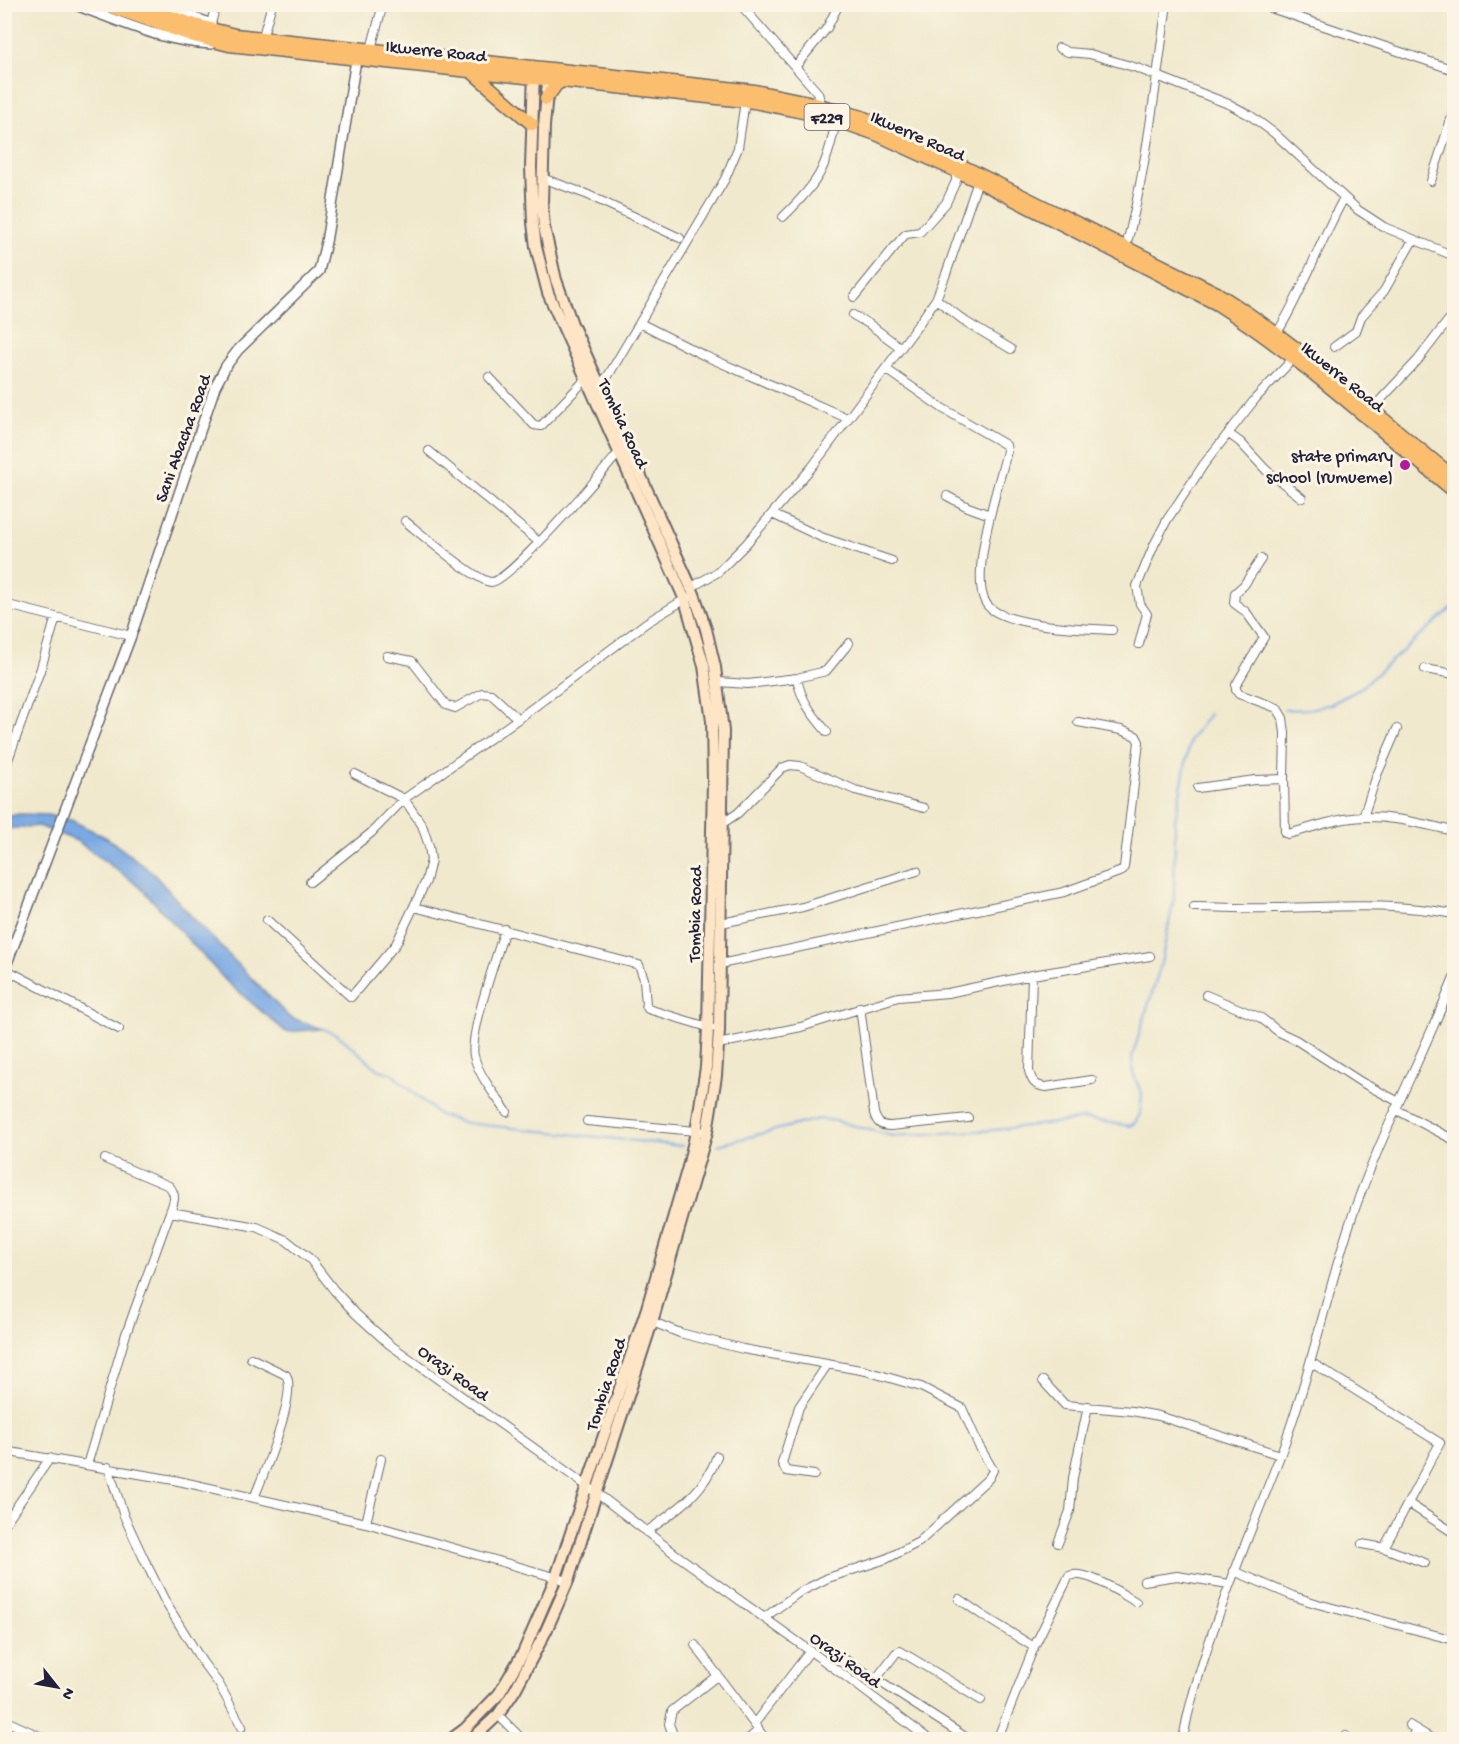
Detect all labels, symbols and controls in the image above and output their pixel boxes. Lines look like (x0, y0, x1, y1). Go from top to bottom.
street label: Ikwerre Road (384, 37, 489, 68)
road number: F229 (804, 104, 850, 130)
street label: Ikwerre Road (866, 107, 969, 168)
street label: Ikwerre Road (1295, 338, 1388, 419)
street label: Sani Abacha Road (151, 371, 218, 506)
street label: Tombia Road (592, 375, 652, 473)
place label: state primary school (rumueme) (1266, 447, 1393, 489)
marker: state primary school (rumueme) (1398, 458, 1412, 472)
street label: Tombia Road (685, 864, 708, 963)
street label: Tombia Road (582, 1334, 633, 1435)
street label: Orazi Road (413, 1341, 493, 1408)
street label: Orazi Road (805, 1628, 885, 1695)
north arrow (27, 1657, 87, 1717)
text: N (56, 1684, 78, 1703)

